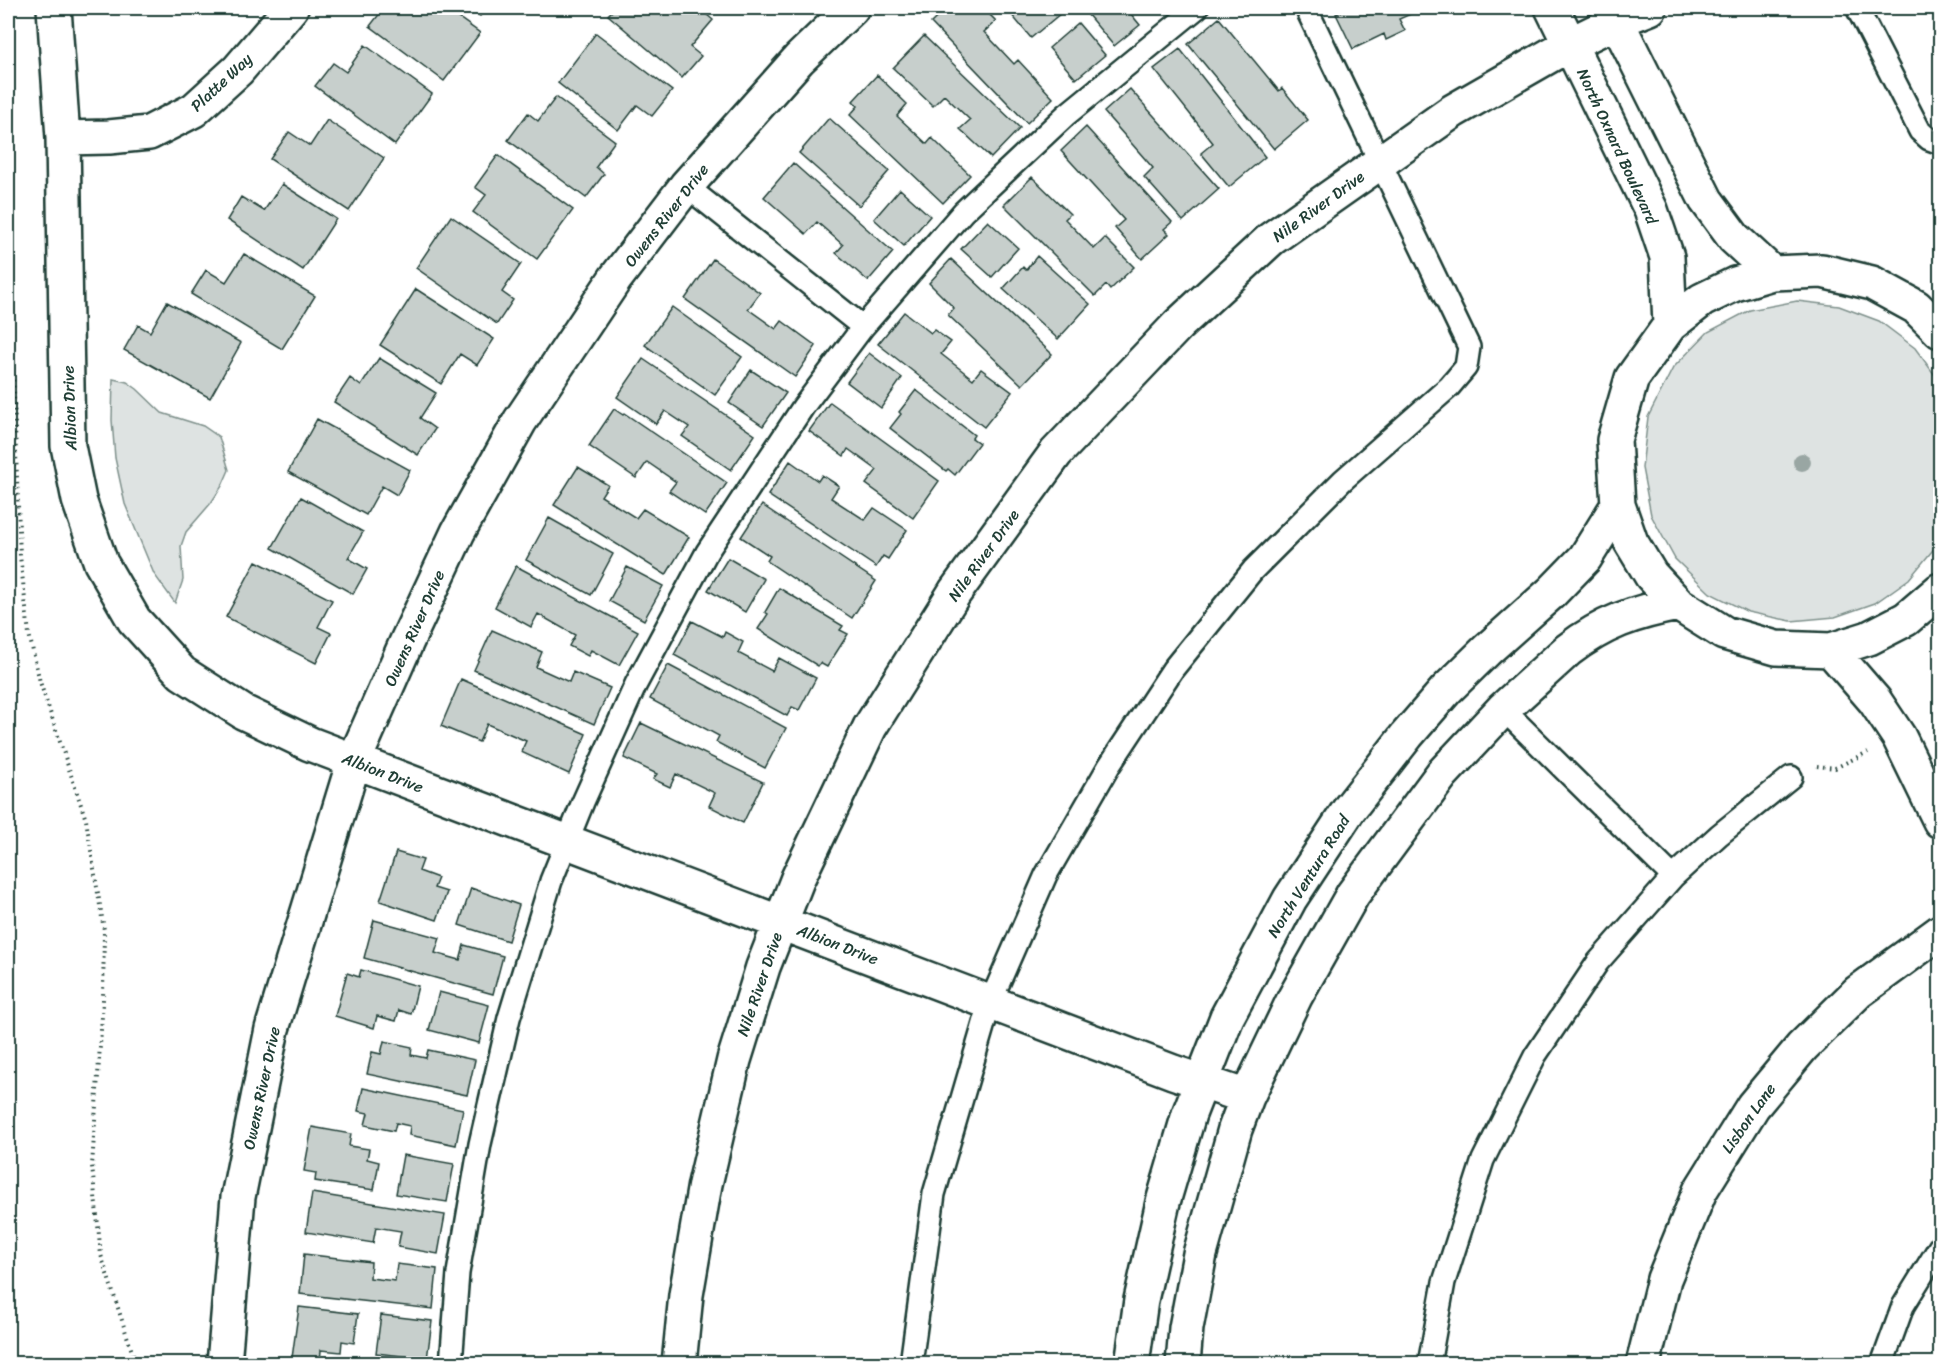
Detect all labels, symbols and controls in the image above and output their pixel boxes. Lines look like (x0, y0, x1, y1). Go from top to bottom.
street label: Platte Way (183, 45, 260, 119)
street label: North Oxnard Boulevard (1569, 63, 1667, 231)
street label: Owens River Drive (616, 157, 716, 274)
street label: Nile River Drive (1266, 163, 1371, 250)
street label: Albion Drive (54, 365, 86, 452)
street label: Nile River Drive (940, 503, 1027, 608)
street label: Owens River Drive (376, 565, 453, 691)
street label: Albion Drive (337, 743, 428, 801)
street label: North Ventura Road (1259, 808, 1359, 943)
street label: Albion Drive (792, 915, 883, 973)
street label: Nile River Drive (728, 928, 791, 1040)
street label: Owens River Drive (234, 1024, 289, 1152)
street label: Lisbon Lane (1713, 1077, 1784, 1160)

